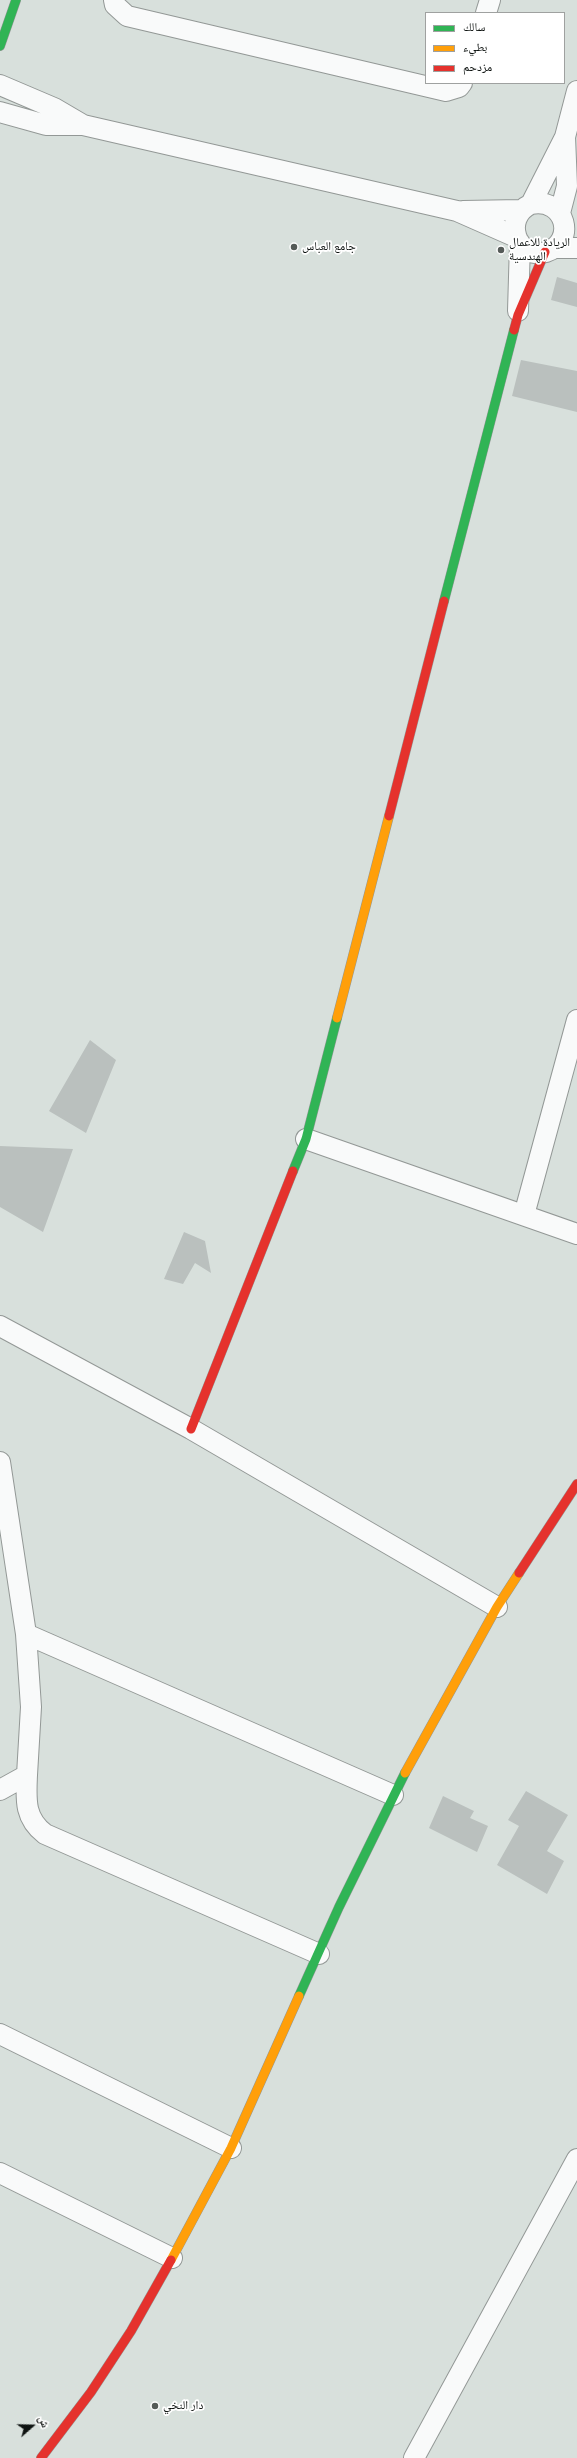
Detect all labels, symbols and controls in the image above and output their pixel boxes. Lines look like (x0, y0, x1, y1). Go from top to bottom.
legend (425, 12, 565, 84)
text: سالك (463, 20, 485, 34)
text: بطيء (463, 40, 487, 54)
text: مزدحم (463, 60, 492, 74)
place label: الريادة للاعمال الهندسية (509, 236, 570, 264)
place label: جامع العباس (302, 240, 356, 254)
marker: جامع العباس (289, 242, 299, 252)
marker: الريادة للاعمال الهندسية (496, 245, 506, 255)
place label: دار النخي (163, 2399, 203, 2413)
marker: دار النخي (150, 2401, 160, 2411)
north arrow (12, 2406, 52, 2446)
text: ش (36, 2414, 52, 2429)

